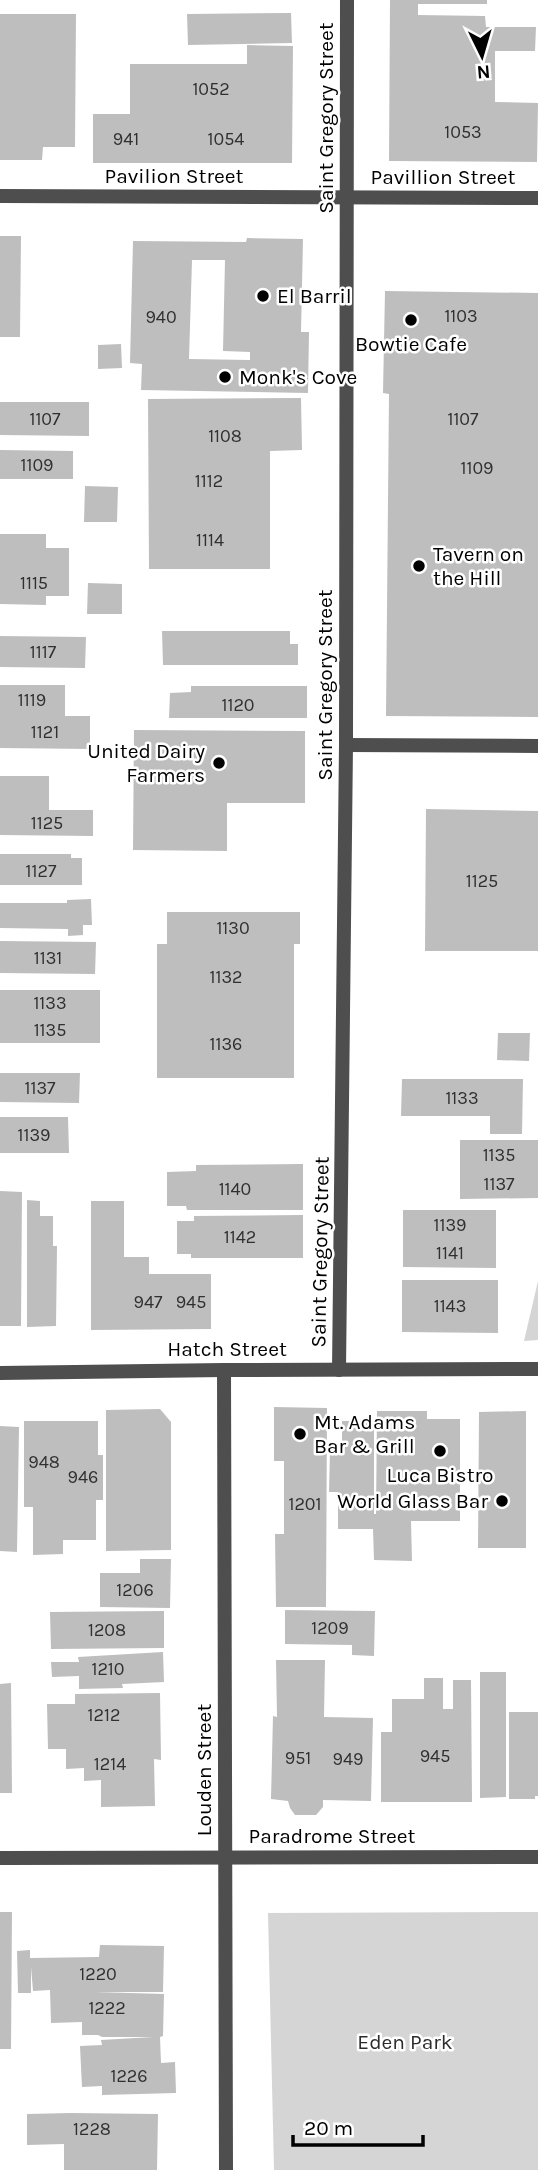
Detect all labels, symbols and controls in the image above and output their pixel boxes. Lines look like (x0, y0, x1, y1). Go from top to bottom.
north arrow (447, 21, 517, 91)
street label: Saint Gregory Street (314, 22, 338, 214)
text: N (476, 60, 491, 83)
house number: 1052 (192, 78, 230, 100)
house number: 1053 (444, 121, 482, 143)
house number: 941 (113, 128, 139, 150)
house number: 1054 (208, 128, 244, 150)
street label: Pavilion Street (105, 164, 244, 188)
street label: Pavillion Street (371, 165, 516, 189)
place label: El Barril (277, 284, 352, 308)
marker: El Barril (255, 288, 271, 304)
house number: 1103 (444, 305, 478, 327)
house number: 940 (145, 306, 177, 328)
marker: Bowtie Cafe (403, 312, 419, 328)
place label: Bowtie Cafe (355, 332, 467, 356)
place label: Monk's Cove (239, 365, 357, 389)
marker: Monk's Cove (217, 369, 233, 385)
house number: 1107 (29, 408, 61, 430)
house number: 1107 (447, 408, 479, 430)
house number: 1108 (208, 425, 242, 447)
house number: 1109 (20, 454, 54, 476)
house number: 1109 (460, 457, 494, 479)
house number: 1112 (195, 470, 223, 492)
house number: 1114 (196, 529, 224, 551)
place label: Tavern on the Hill (433, 542, 524, 590)
marker: Tavern on the Hill (411, 558, 427, 574)
house number: 1115 (20, 572, 48, 594)
street label: Saint Gregory Street (313, 589, 337, 781)
house number: 1117 (30, 641, 57, 663)
house number: 1119 (18, 689, 46, 711)
house number: 1120 (221, 694, 255, 716)
house number: 1121 (31, 721, 59, 743)
place label: United Dairy Farmers (87, 739, 205, 787)
marker: United Dairy Farmers (211, 755, 227, 771)
house number: 1125 (31, 812, 63, 834)
house number: 1127 (26, 860, 57, 882)
house number: 1125 (466, 870, 498, 892)
house number: 1130 (216, 917, 250, 939)
house number: 1131 (34, 947, 62, 969)
house number: 1132 (210, 966, 242, 988)
house number: 1133 (33, 992, 67, 1014)
house number: 1135 (34, 1019, 66, 1041)
house number: 1136 (210, 1033, 242, 1055)
house number: 1137 (25, 1077, 56, 1099)
house number: 1133 (445, 1087, 479, 1109)
house number: 1139 (18, 1124, 50, 1146)
house number: 1135 (483, 1144, 515, 1166)
street label: Saint Gregory Street (306, 1156, 334, 1348)
house number: 1137 (484, 1173, 515, 1195)
house number: 1140 (219, 1178, 251, 1200)
house number: 1139 (434, 1214, 466, 1236)
house number: 1142 (224, 1226, 256, 1248)
house number: 1141 (436, 1242, 464, 1264)
house number: 947 (134, 1291, 163, 1313)
house number: 945 (176, 1291, 206, 1313)
house number: 1143 (434, 1295, 466, 1317)
street label: Hatch Street (167, 1337, 287, 1361)
place label: Mt. Adams Bar & Grill (314, 1410, 415, 1458)
marker: Mt. Adams Bar & Grill (292, 1426, 308, 1442)
marker: Luca Bistro (432, 1443, 448, 1459)
house number: 948 (28, 1451, 60, 1473)
place label: Luca Bistro (386, 1463, 494, 1487)
house number: 946 (68, 1466, 98, 1488)
place label: World Glass Bar (337, 1489, 488, 1513)
house number: 1201 (288, 1493, 322, 1515)
marker: World Glass Bar (494, 1493, 510, 1509)
house number: 1206 (116, 1579, 154, 1601)
house number: 1209 (311, 1617, 349, 1639)
house number: 1208 (88, 1619, 126, 1641)
house number: 1210 (91, 1658, 125, 1680)
house number: 1212 (88, 1704, 120, 1726)
street label: Louden Street (192, 1704, 216, 1836)
house number: 945 (420, 1745, 450, 1767)
house number: 951 (285, 1747, 311, 1769)
house number: 949 (333, 1748, 363, 1770)
house number: 1214 (94, 1753, 126, 1775)
street label: Paradrome Street (249, 1824, 416, 1848)
house number: 1220 (79, 1963, 117, 1985)
house number: 1222 (88, 1997, 126, 2019)
park label: Eden Park (357, 2030, 453, 2054)
house number: 1226 (110, 2065, 148, 2087)
scale bar (293, 2104, 422, 2148)
text: 20 m (304, 2116, 353, 2140)
house number: 1228 (73, 2118, 111, 2140)

